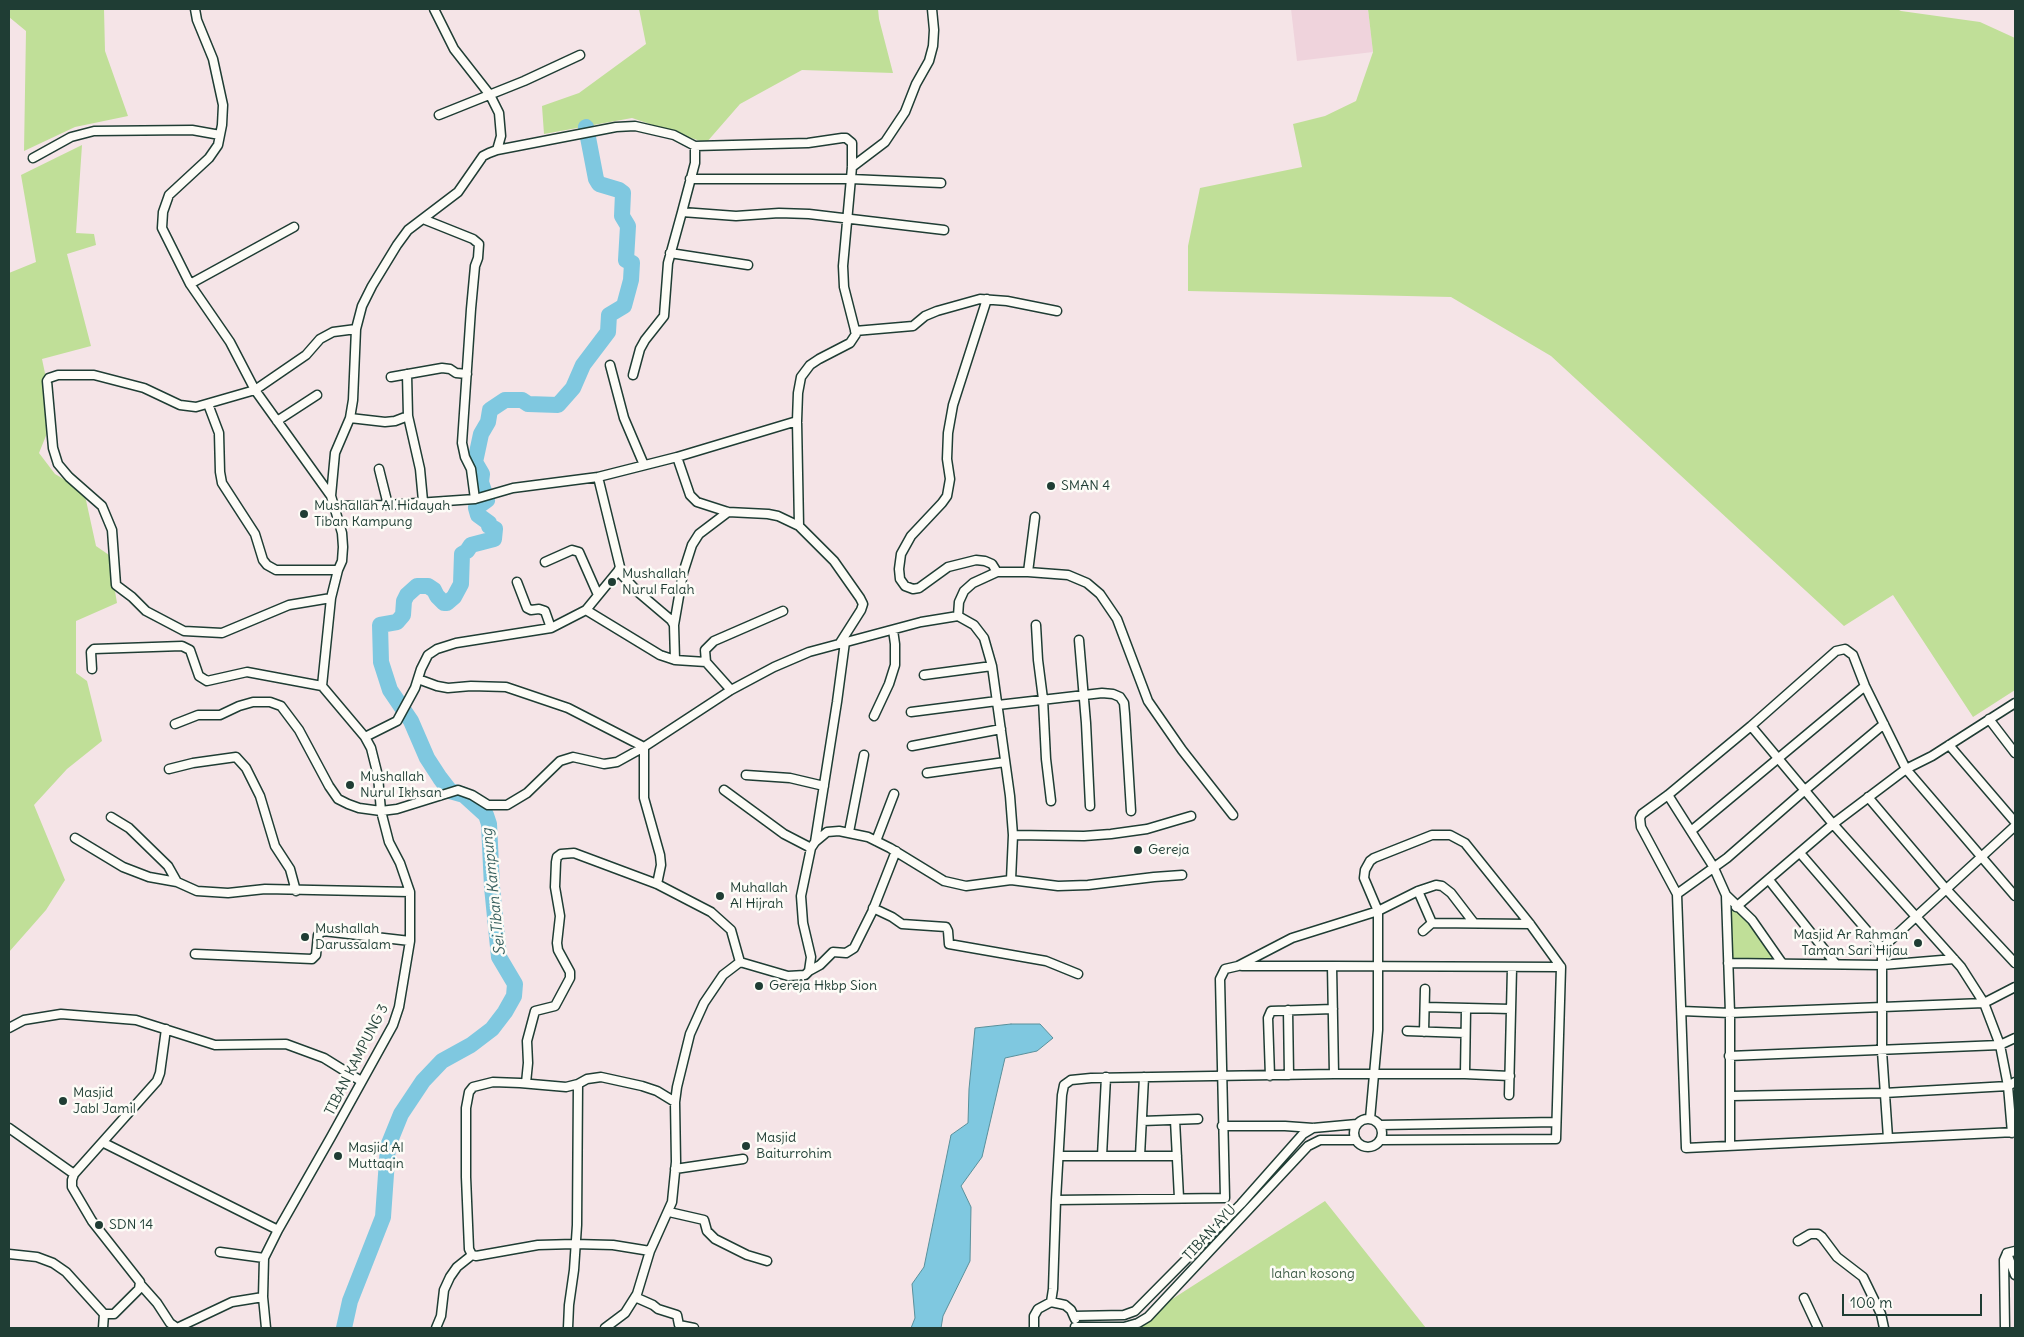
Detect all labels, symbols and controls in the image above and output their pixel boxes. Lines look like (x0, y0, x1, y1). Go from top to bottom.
place label: SMAN 4 (1061, 478, 1110, 494)
marker: SMAN 4 (1045, 480, 1057, 492)
place label: Mushallah Al Hidayah Tiban Kampung (314, 498, 450, 530)
marker: Mushallah Al Hidayah Tiban Kampung (298, 508, 310, 520)
place label: Mushallah Nurul Falah (622, 566, 695, 598)
marker: Mushallah Nurul Falah (606, 576, 618, 588)
place label: Mushallah Nurul Ikhsan (360, 769, 442, 802)
marker: Mushallah Nurul Ikhsan (344, 779, 356, 791)
water label: Sei.Tiban Kampung (478, 828, 510, 956)
place label: Gereja (1148, 842, 1190, 858)
marker: Gereja (1132, 844, 1144, 856)
place label: Muhallah Al Hijrah (730, 880, 788, 912)
marker: Muhallah Al Hijrah (714, 890, 726, 902)
place label: Mushallah Darussalam (315, 921, 391, 954)
place label: Masjid Ar Rahman Taman Sari Hijau (1793, 927, 1908, 960)
marker: Mushallah Darussalam (299, 931, 311, 943)
marker: Masjid Ar Rahman Taman Sari Hijau (1912, 937, 1924, 949)
place label: Gereja Hkbp Sion (769, 978, 877, 994)
marker: Gereja Hkbp Sion (753, 980, 765, 992)
street label: TIBAN KAMPUNG 3 (322, 1002, 392, 1118)
place label: Masjid Jabl Jamil (73, 1085, 136, 1118)
marker: Masjid Jabl Jamil (57, 1095, 69, 1107)
place label: Masjid Baiturrohim (756, 1130, 832, 1162)
place label: Masjid Al Muttaqin (348, 1140, 404, 1172)
marker: Masjid Baiturrohim (740, 1140, 752, 1152)
marker: Masjid Al Muttaqin (332, 1150, 344, 1162)
street label: TIBAN AYU (1180, 1202, 1240, 1264)
place label: SDN 14 (109, 1217, 153, 1233)
marker: SDN 14 (93, 1219, 105, 1231)
park label: lahan kosong (1271, 1266, 1355, 1282)
scale bar (1844, 1284, 1984, 1316)
text: 100 m (1850, 1293, 1892, 1312)

